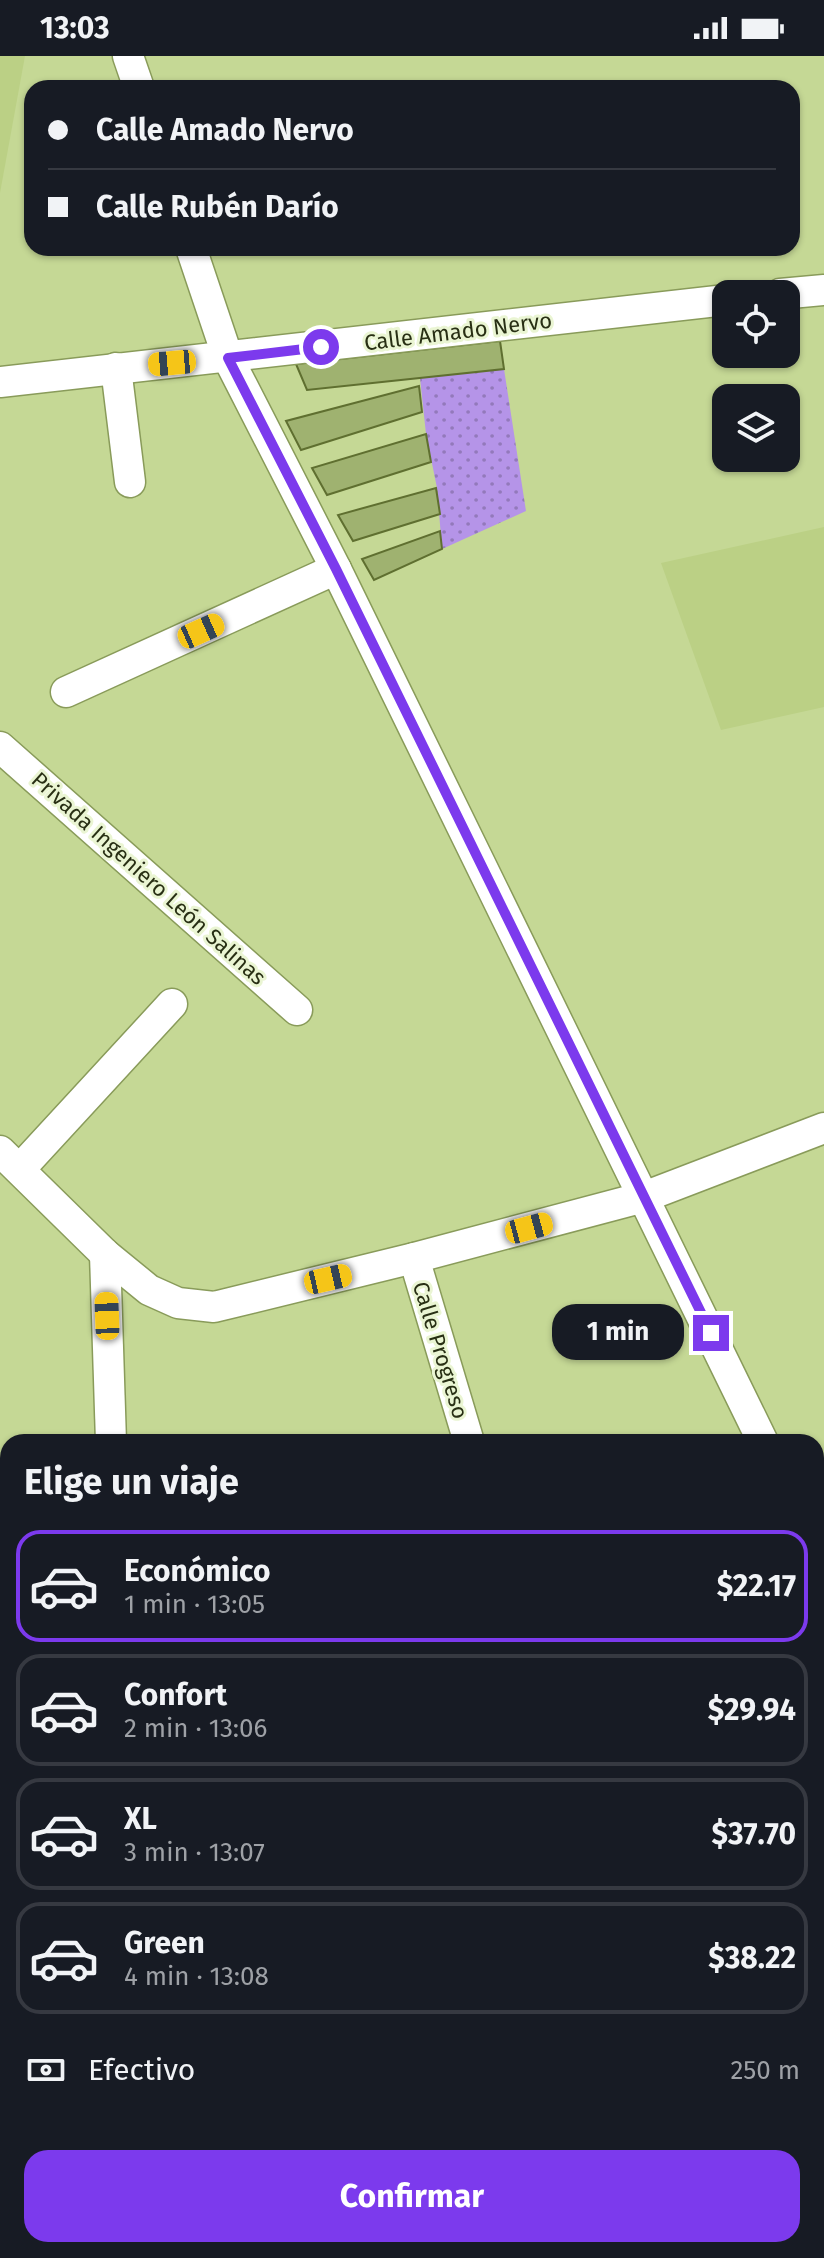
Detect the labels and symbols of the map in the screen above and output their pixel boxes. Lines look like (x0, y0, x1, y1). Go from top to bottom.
street label: Calle Amado Nervo (363, 307, 553, 356)
route start (303, 329, 339, 365)
car (147, 349, 197, 377)
car (174, 610, 228, 652)
street label: Privada Ingeniero León Salinas (26, 766, 271, 991)
car (503, 1210, 555, 1246)
car (302, 1262, 354, 1296)
street label: Calle Progreso (407, 1278, 474, 1422)
car (94, 1292, 120, 1340)
callout: 1 min (551, 1305, 683, 1361)
route end (693, 1315, 729, 1351)

